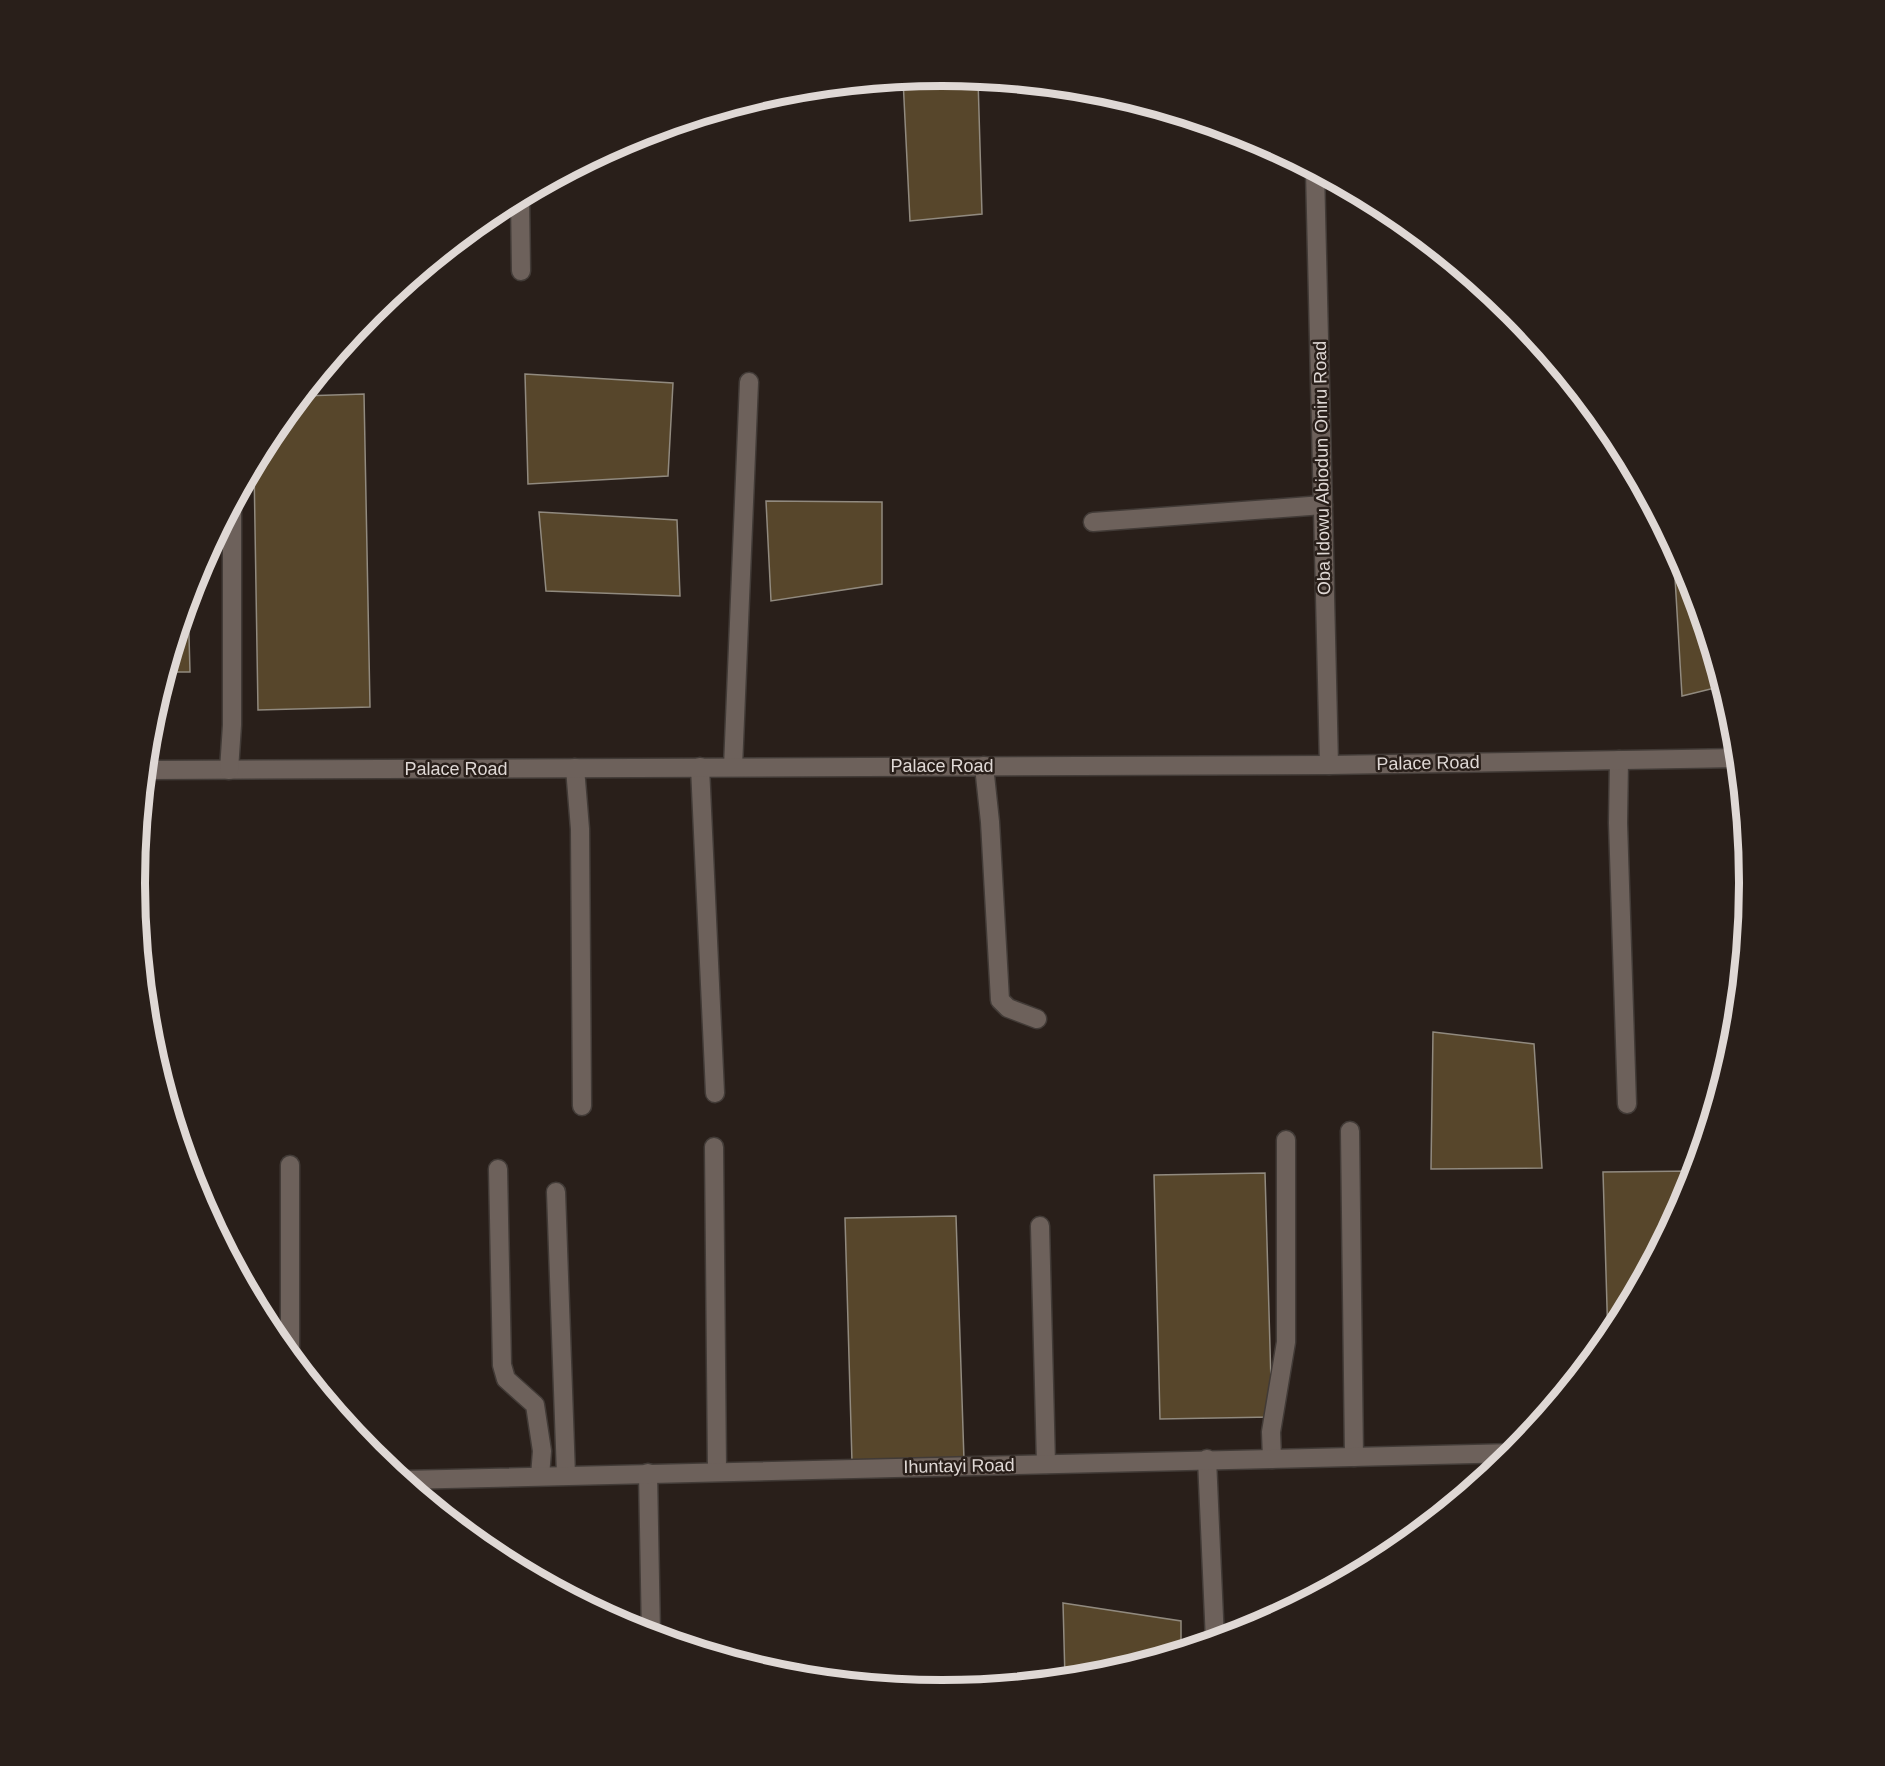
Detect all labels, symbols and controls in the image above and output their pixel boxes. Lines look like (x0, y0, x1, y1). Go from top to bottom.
street label: Oba Idowu Abiodun Oniru Road (1310, 341, 1334, 595)
street label: Palace Road (1376, 752, 1480, 774)
street label: Palace Road (890, 756, 994, 776)
street label: Palace Road (404, 759, 508, 779)
street label: Ihuntayi Road (903, 1455, 1015, 1477)

